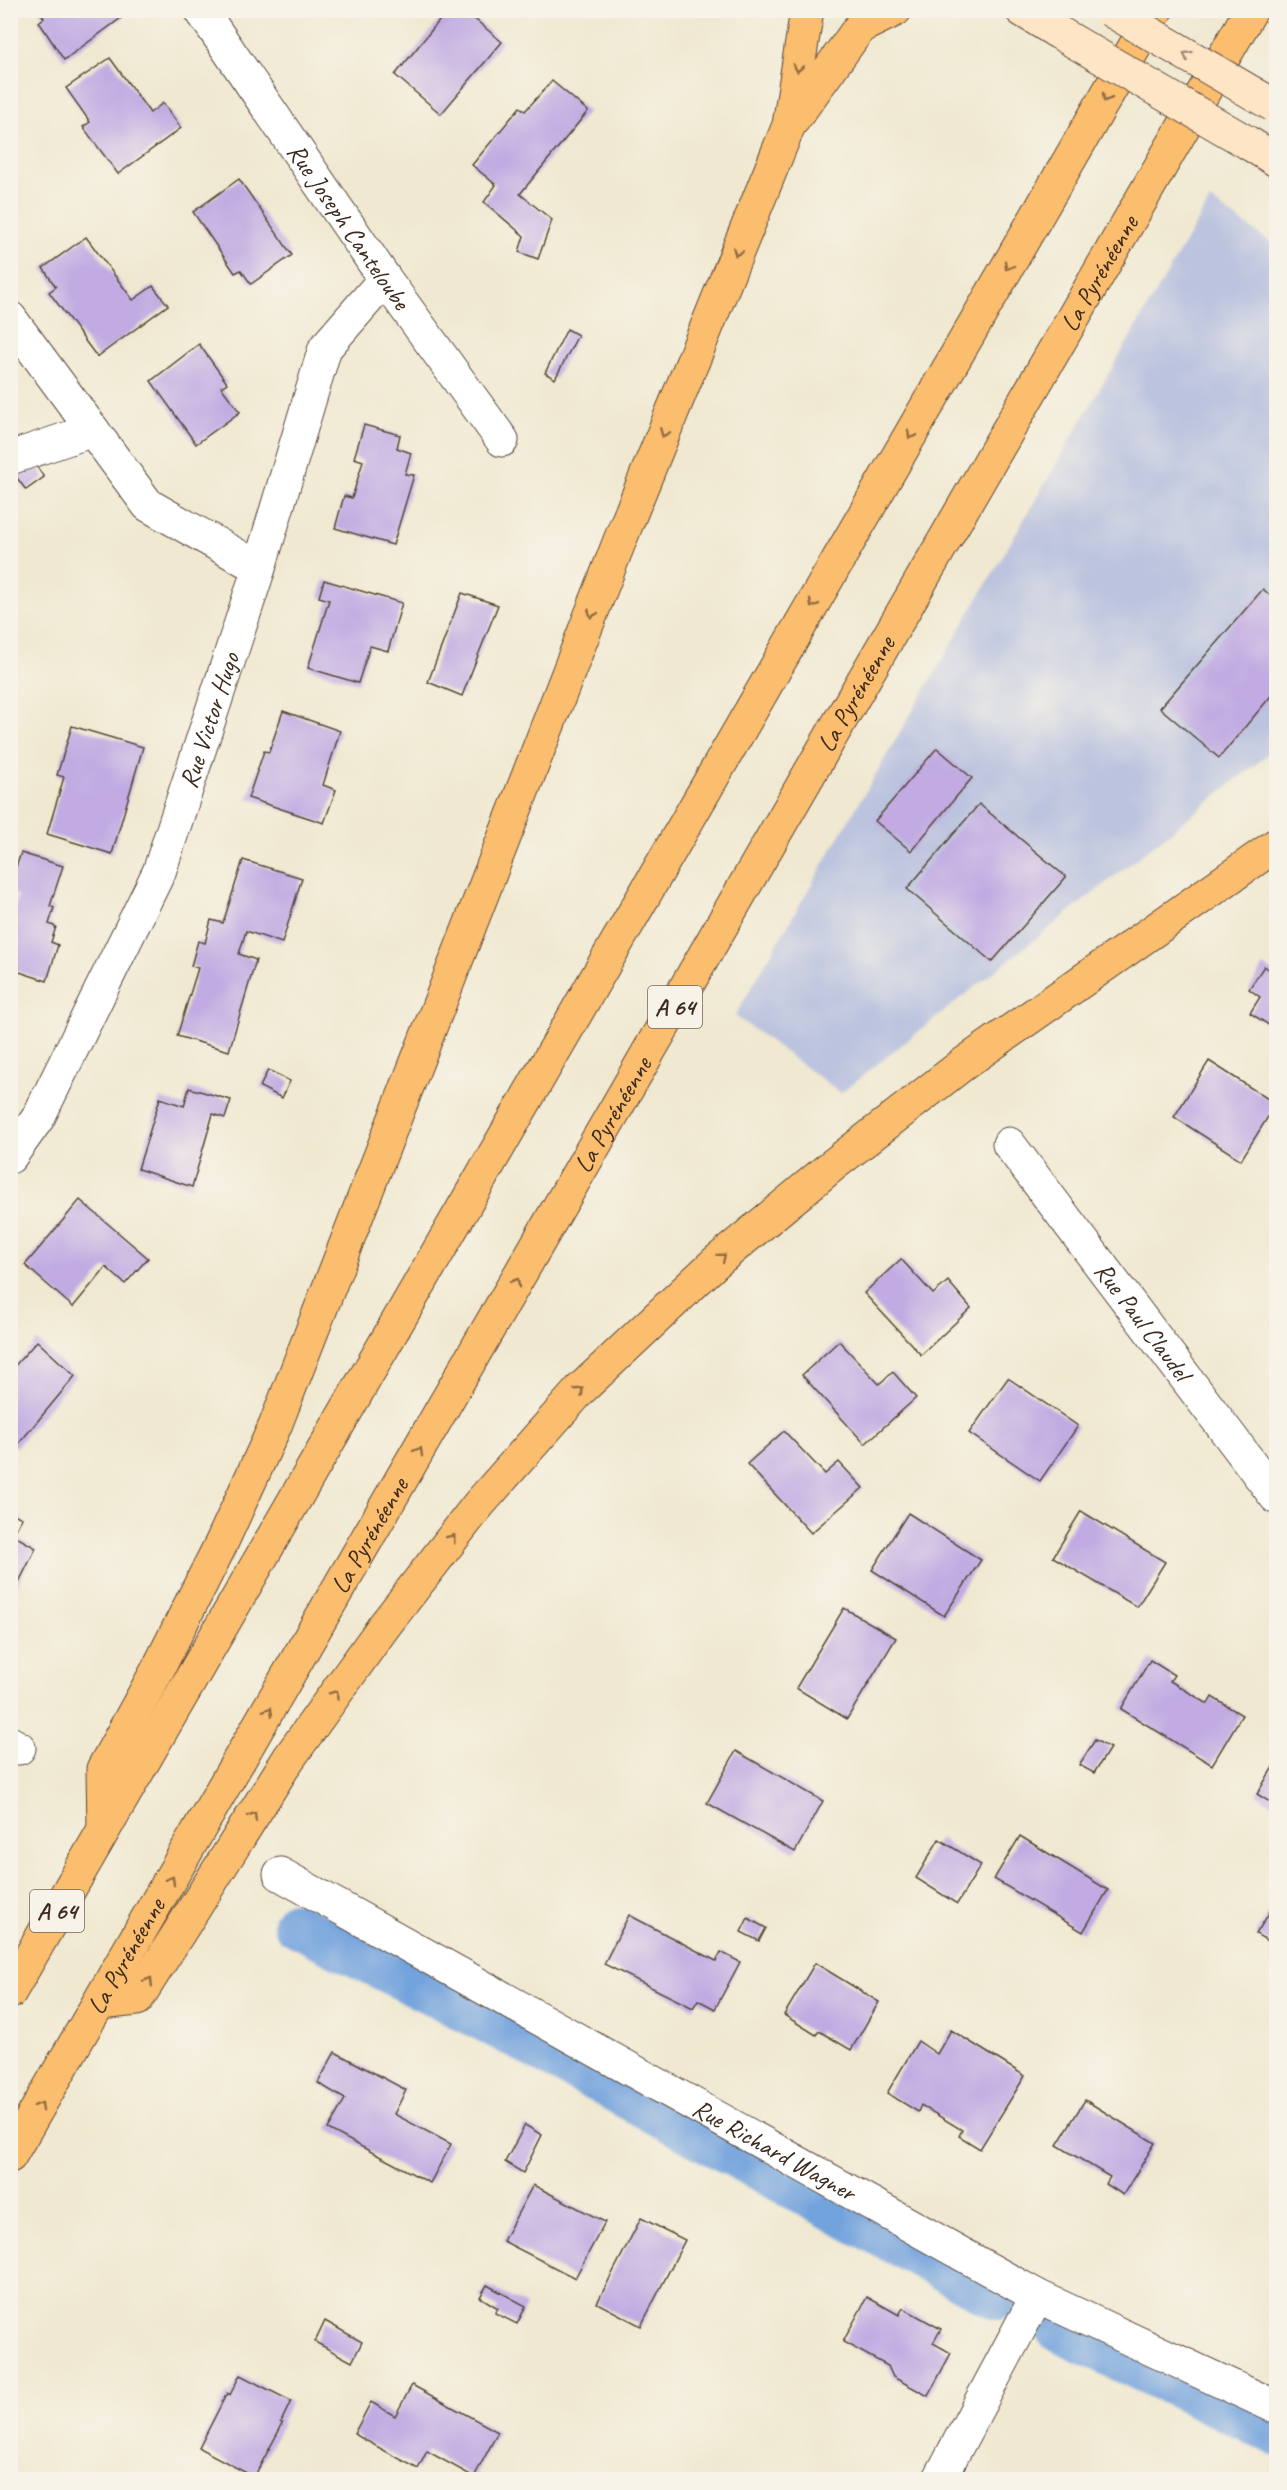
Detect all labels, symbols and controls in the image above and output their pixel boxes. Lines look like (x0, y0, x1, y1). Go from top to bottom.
one-way arrow (1182, 50, 1193, 62)
one-way arrow (792, 63, 805, 73)
one-way arrow (1102, 91, 1113, 102)
street label: Rue Joseph Canteloube (280, 137, 419, 317)
street label: La Pyrénéenne (1052, 208, 1146, 337)
one-way arrow (732, 246, 744, 257)
one-way arrow (1004, 260, 1016, 270)
one-way arrow (659, 427, 671, 438)
one-way arrow (907, 429, 918, 439)
one-way arrow (809, 598, 821, 608)
one-way arrow (586, 608, 599, 619)
street label: La Pyrénéenne (809, 629, 903, 758)
street label: Rue Victor Hugo (171, 647, 247, 792)
road number: A 64 (648, 986, 702, 1028)
street label: La Pyrénéenne (566, 1050, 659, 1178)
one-way arrow (715, 1253, 726, 1264)
street label: Rue Paul Claudel (1087, 1255, 1201, 1391)
one-way arrow (509, 1278, 520, 1288)
one-way arrow (573, 1387, 584, 1397)
one-way arrow (411, 1447, 423, 1457)
street label: La Pyrénéenne (323, 1470, 416, 1599)
one-way arrow (445, 1534, 456, 1545)
one-way arrow (328, 1689, 339, 1700)
one-way arrow (261, 1707, 273, 1717)
one-way arrow (245, 1812, 257, 1822)
one-way arrow (164, 1876, 176, 1886)
road number: A 64 (30, 1890, 84, 1932)
street label: La Pyrénéenne (79, 1891, 173, 2020)
one-way arrow (141, 1977, 153, 1987)
street label: Rue Richard Wagner (687, 2091, 864, 2210)
one-way arrow (33, 2102, 44, 2112)

